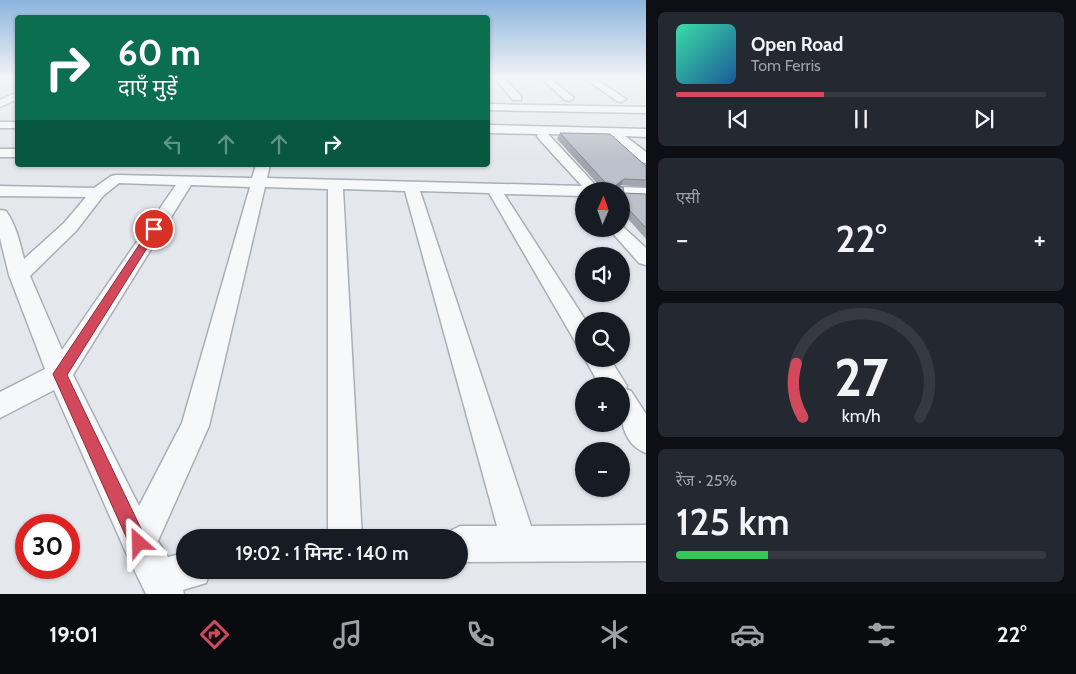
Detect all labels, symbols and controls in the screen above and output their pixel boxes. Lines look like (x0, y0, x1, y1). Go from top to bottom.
text: 60 m (118, 31, 201, 74)
text: Open Road (751, 33, 843, 56)
icon: right (35, 35, 100, 100)
text: Tom Ferris (751, 56, 821, 75)
text: दाएँ मुड़ें (118, 74, 177, 101)
icon: previous (724, 105, 752, 133)
icon: pause (847, 105, 875, 133)
icon: next (970, 105, 998, 133)
icon: left (159, 130, 187, 158)
icon: ahead (212, 130, 240, 158)
icon: ahead (265, 130, 293, 158)
icon: right (318, 130, 346, 158)
north arrow (575, 182, 630, 238)
map controls (575, 182, 630, 497)
text: एसी (676, 188, 700, 207)
pin (133, 208, 175, 250)
icon: arrive (140, 215, 168, 243)
text: 22° (835, 215, 887, 262)
text: − (676, 222, 688, 256)
text: + (1034, 222, 1046, 256)
button: sound (575, 247, 630, 302)
button: search (575, 312, 630, 367)
text: 27 (834, 346, 888, 409)
button: + (575, 377, 630, 432)
text: km/h (841, 405, 881, 426)
button: − (575, 442, 630, 497)
text: रेंज · 25% (676, 471, 737, 490)
text: 125 km (676, 498, 790, 545)
speed limit sign: 30 (15, 514, 80, 579)
position arrow (112, 516, 164, 568)
text: 19:02 · 1 मिनट · 140 m (236, 542, 408, 565)
icon: directions (197, 617, 232, 652)
icon: music (330, 617, 365, 652)
icon: phone (463, 617, 498, 652)
icon: climate (597, 617, 632, 652)
icon: car (730, 617, 765, 652)
icon: filters (864, 617, 899, 652)
text: 19:01 (49, 621, 98, 648)
text: 22° (997, 621, 1027, 648)

